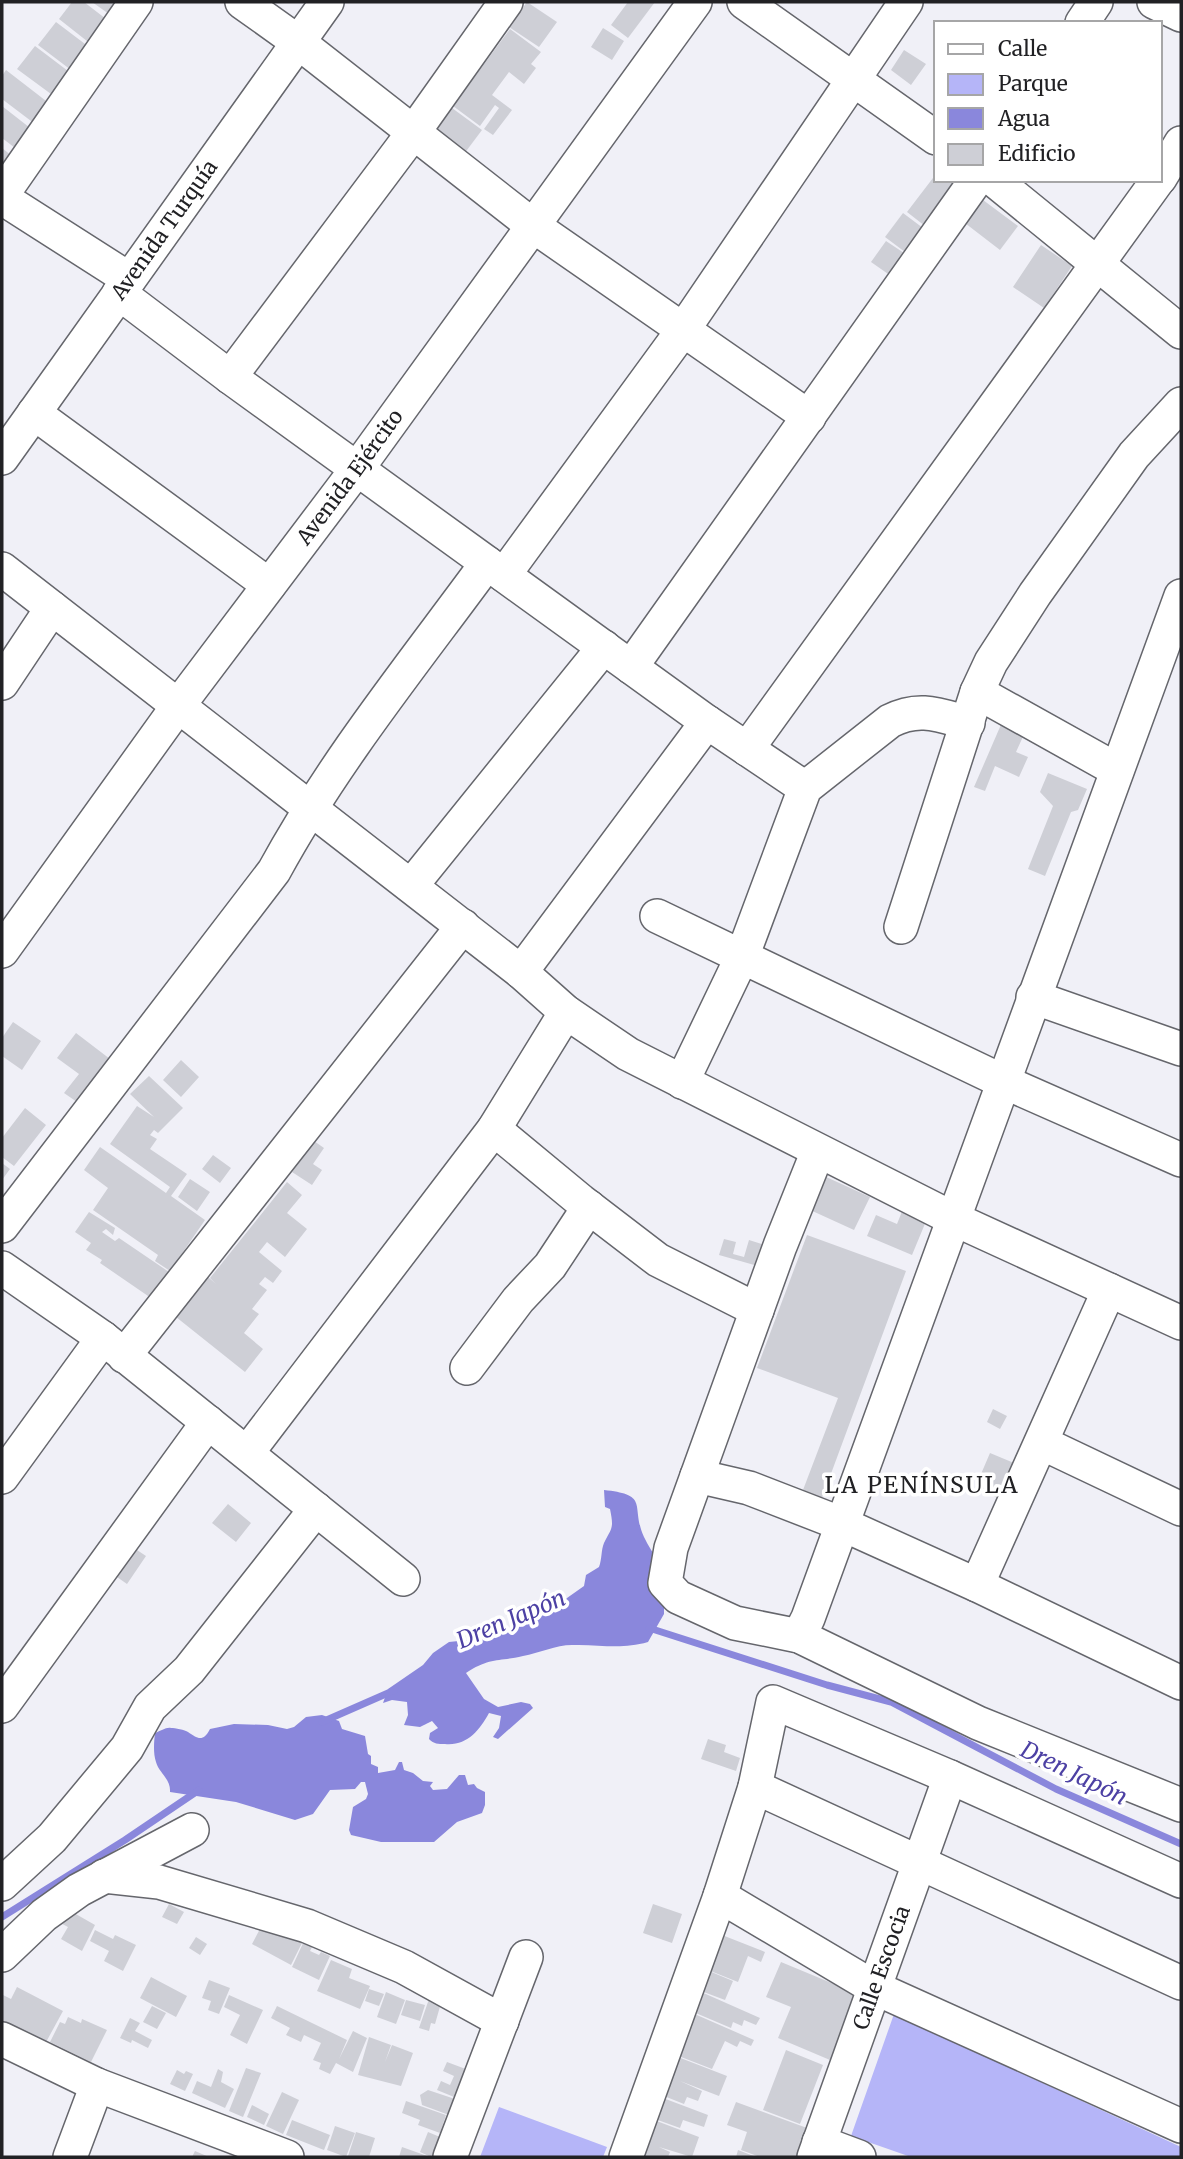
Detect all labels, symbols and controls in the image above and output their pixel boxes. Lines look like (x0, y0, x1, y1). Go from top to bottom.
legend (934, 21, 1162, 182)
text: Calle (998, 35, 1047, 62)
text: Parque (998, 70, 1068, 97)
text: Agua (997, 105, 1050, 132)
text: Edificio (998, 140, 1075, 167)
street label: Avenida Turquía (104, 154, 223, 306)
street label: Avenida Ejército (290, 404, 409, 551)
district label: LA PENÍNSULA (824, 1470, 1020, 1499)
water label: Dren Japón (451, 1583, 570, 1655)
water label: Dren Japón (1015, 1734, 1132, 1811)
street label: Calle Escocia (847, 1902, 916, 2033)

